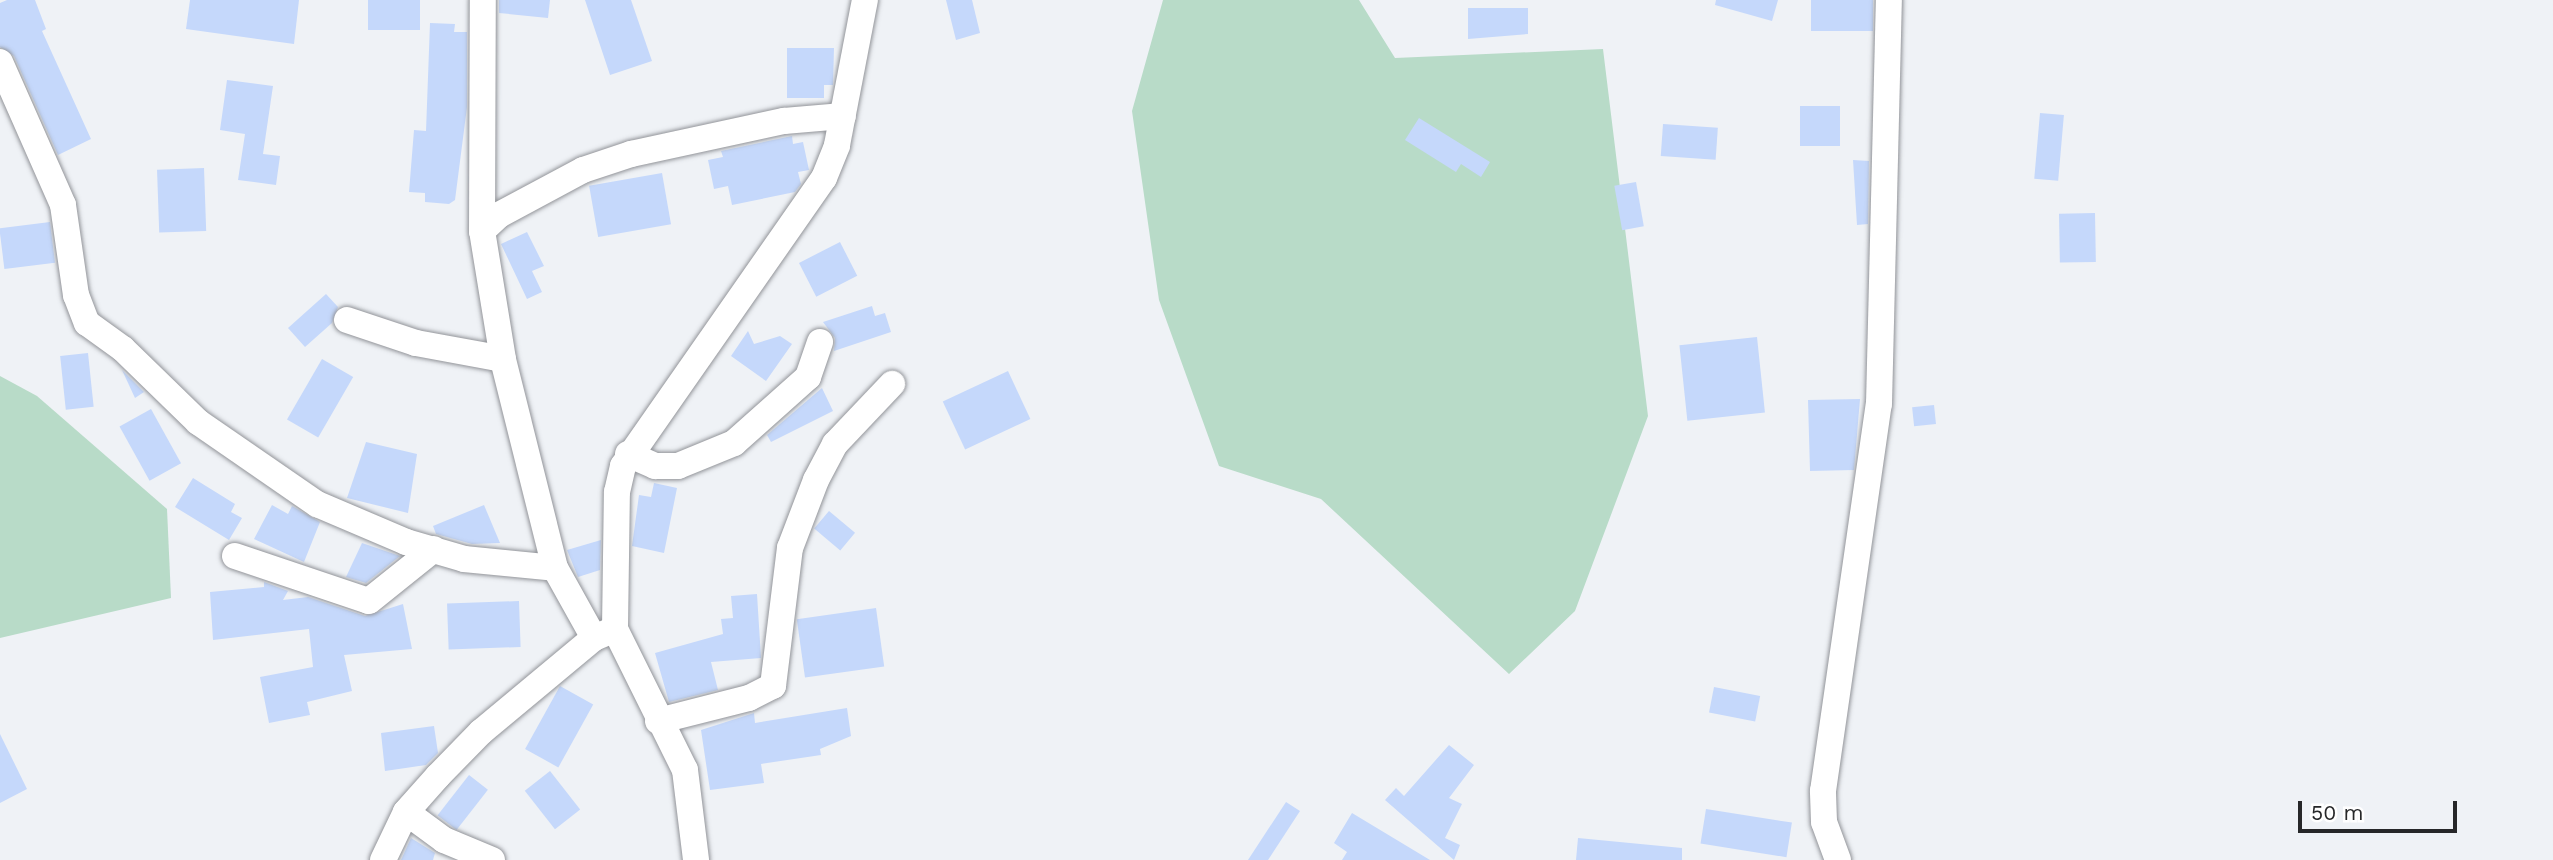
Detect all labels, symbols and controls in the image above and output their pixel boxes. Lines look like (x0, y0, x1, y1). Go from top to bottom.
scale bar (2301, 786, 2460, 830)
text: 50 m (2311, 800, 2363, 825)

